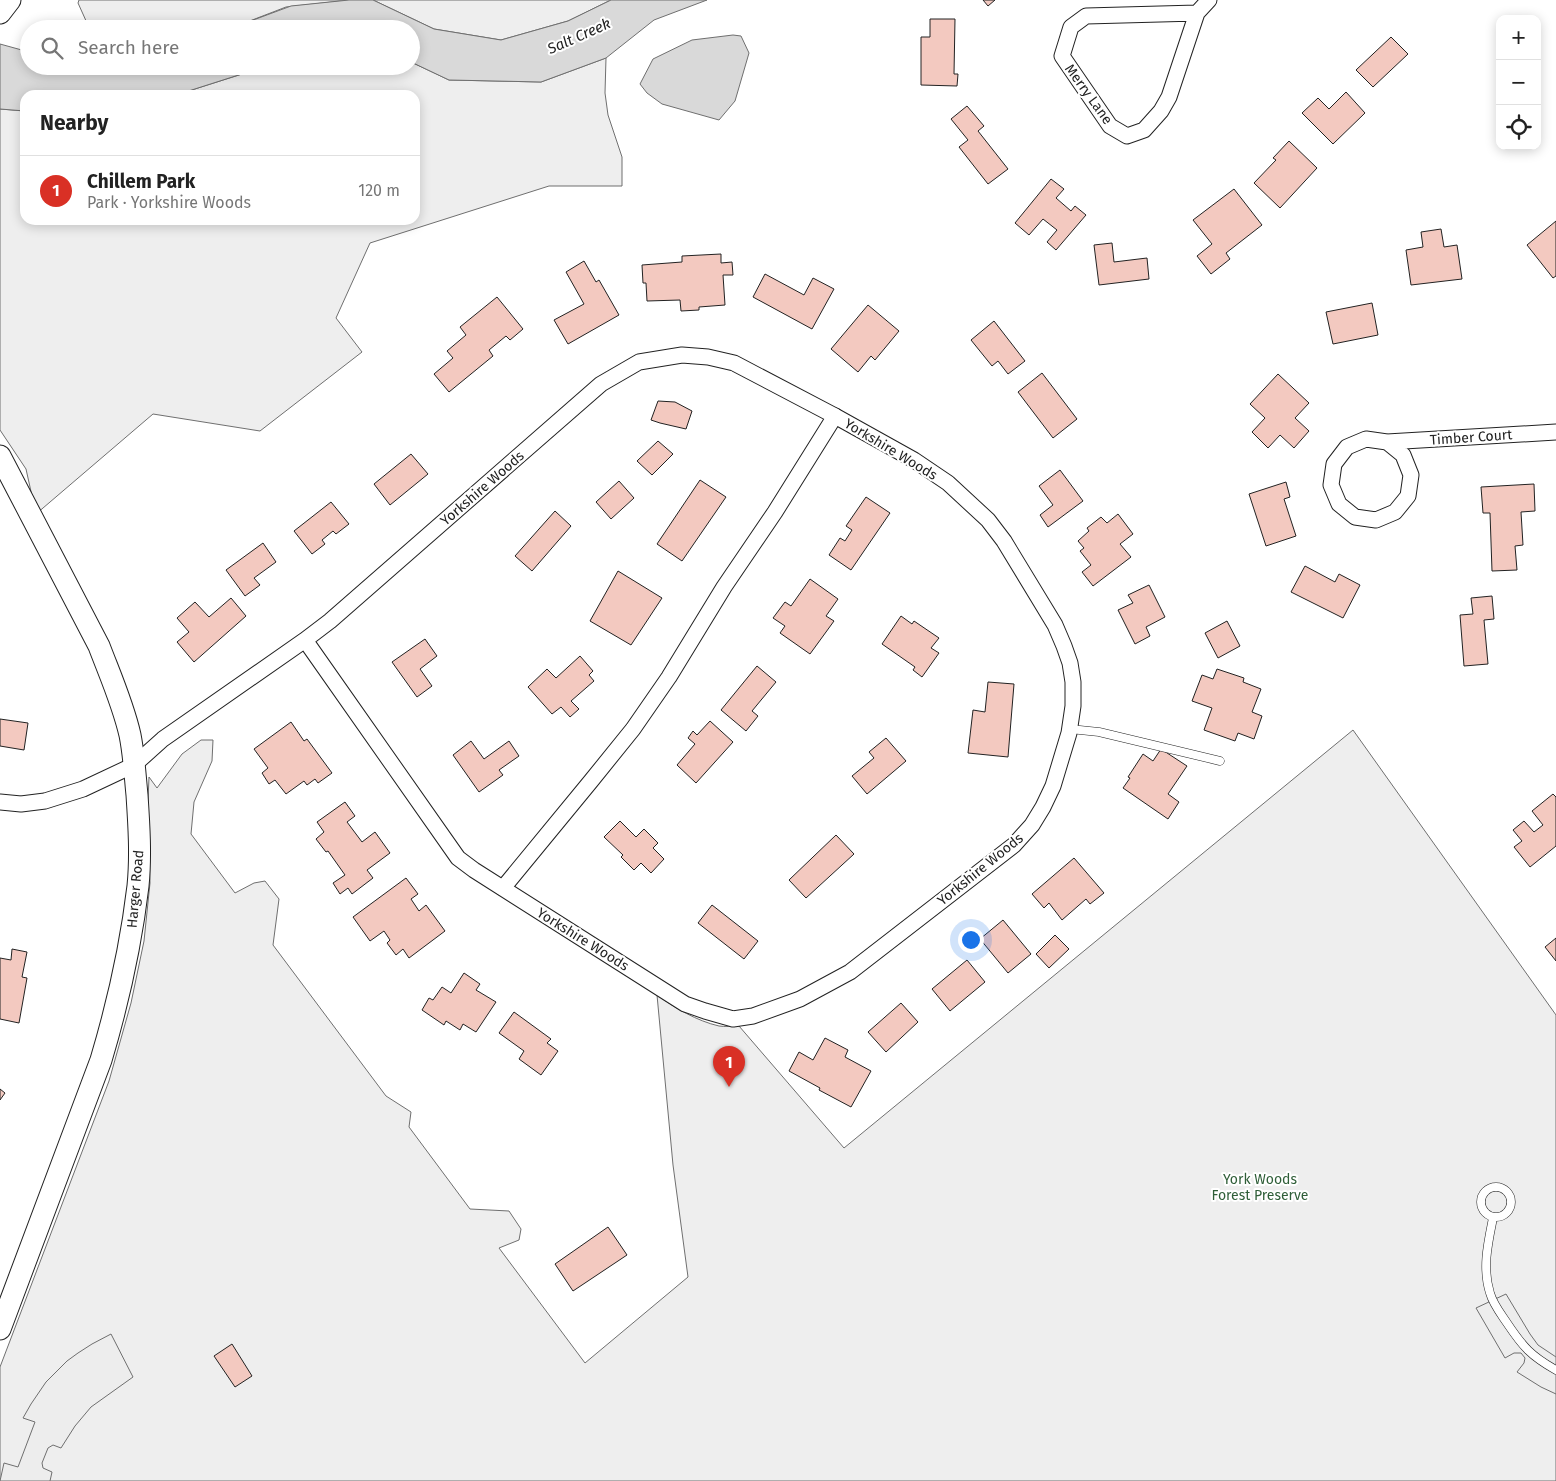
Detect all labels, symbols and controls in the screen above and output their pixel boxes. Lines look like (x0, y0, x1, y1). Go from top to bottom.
water label: Salt Creek (544, 14, 613, 58)
map controls (1496, 15, 1541, 150)
button: + (1496, 15, 1541, 60)
search box (20, 20, 420, 75)
icon: search (38, 34, 66, 62)
text: Search here (78, 36, 179, 59)
button: − (1496, 60, 1541, 105)
street label: Merry Lane (1061, 61, 1116, 128)
button: locate (1496, 105, 1541, 150)
text: Nearby (40, 110, 108, 136)
text: Chillem Park (87, 170, 195, 193)
text: 1 (52, 181, 60, 200)
text: 120 m (358, 181, 400, 200)
text: Park · Yorkshire Woods (87, 193, 251, 212)
street label: Yorkshire Woods (841, 415, 941, 484)
street label: Timber Court (1429, 426, 1514, 449)
street label: Yorkshire Woods (437, 447, 528, 529)
street label: Yorkshire Woods (934, 829, 1027, 909)
street label: Harger Road (124, 849, 147, 929)
street label: Yorkshire Woods (534, 904, 632, 975)
your location (958, 927, 984, 953)
pin: 1 (713, 1046, 745, 1087)
park label: York Woods Forest Preserve (1212, 1171, 1308, 1204)

